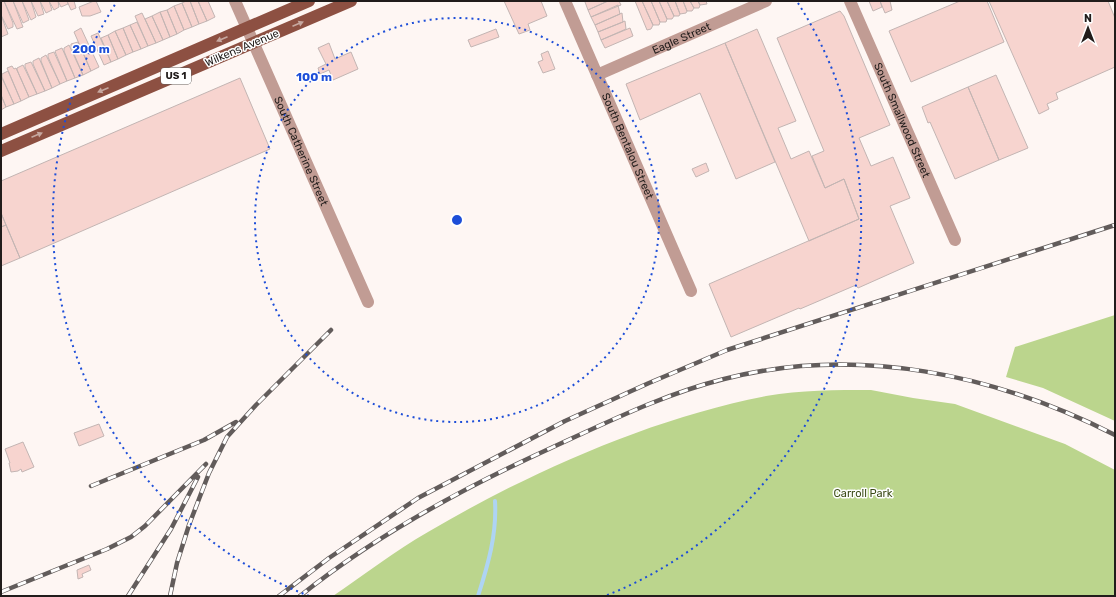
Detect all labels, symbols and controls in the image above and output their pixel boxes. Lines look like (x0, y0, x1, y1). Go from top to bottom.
north arrow (1068, 8, 1108, 48)
text: N (1084, 12, 1092, 25)
street label: Eagle Street (650, 19, 713, 57)
one-way arrow (292, 21, 304, 27)
street label: Wilkens Avenue (203, 27, 281, 69)
one-way arrow (216, 36, 228, 42)
text: 200 m (72, 42, 110, 56)
street label: South Smallwood Street (871, 61, 933, 180)
road number: US 1 (161, 68, 191, 84)
text: 100 m (296, 70, 332, 84)
one-way arrow (97, 87, 108, 93)
street label: South Bentalou Street (599, 91, 657, 202)
street label: South Catherine Street (271, 94, 331, 208)
one-way arrow (31, 132, 43, 138)
centre of rings (450, 213, 464, 227)
park label: Carroll Park (834, 487, 893, 500)

